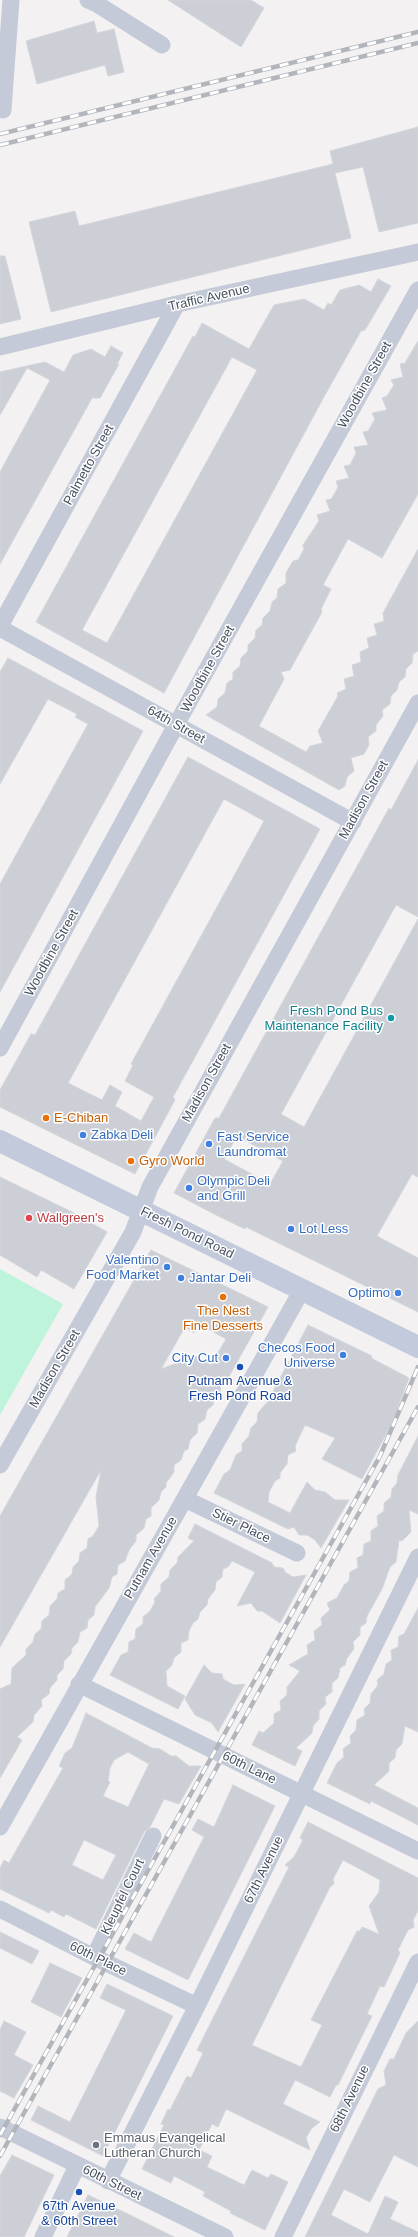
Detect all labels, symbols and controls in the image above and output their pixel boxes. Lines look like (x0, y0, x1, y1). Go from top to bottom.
street label: Traffic Avenue (167, 281, 251, 315)
street label: Woodbine Street (335, 339, 395, 431)
street label: Palmetto Street (60, 422, 118, 508)
street label: Woodbine Street (178, 623, 238, 715)
street label: 64th Street (144, 703, 208, 747)
street label: Madison Street (336, 758, 392, 842)
street label: Woodbine Street (22, 907, 82, 999)
place label: Fresh Pond Bus Maintenance Facility (265, 1003, 383, 1034)
marker: Fresh Pond Bus Maintenance Facility (386, 1013, 396, 1023)
street label: Madison Street (179, 1041, 235, 1125)
place label: E-Chiban (54, 1110, 108, 1126)
marker: E-Chiban (41, 1113, 51, 1123)
place label: Zabka Deli (91, 1127, 153, 1143)
place label: Fast Service Laundromat (217, 1129, 289, 1160)
marker: Zabka Deli (78, 1130, 88, 1140)
marker: Fast Service Laundromat (204, 1139, 214, 1149)
place label: Gyro World (139, 1153, 204, 1169)
marker: Gyro World (126, 1156, 136, 1166)
place label: Olympic Deli and Grill (197, 1173, 270, 1204)
marker: Olympic Deli and Grill (184, 1183, 194, 1193)
street label: Fresh Pond Road (138, 1204, 236, 1262)
place label: Wallgreen's (37, 1210, 104, 1226)
marker: Wallgreen's (24, 1213, 34, 1223)
place label: Lot Less (299, 1221, 348, 1237)
marker: Lot Less (286, 1224, 296, 1234)
place label: Valentino Food Market (86, 1252, 159, 1283)
marker: Valentino Food Market (162, 1262, 172, 1272)
place label: Jantar Deli (189, 1270, 251, 1286)
marker: Jantar Deli (176, 1273, 186, 1283)
place label: Optimo (348, 1285, 390, 1301)
marker: Optimo (393, 1288, 403, 1298)
marker: The Nest Fine Desserts (218, 1292, 228, 1302)
place label: The Nest Fine Desserts (183, 1303, 263, 1334)
street label: Madison Street (26, 1327, 84, 1411)
place label: Checos Food Universe (258, 1340, 335, 1371)
place label: City Cut (172, 1350, 218, 1366)
marker: Checos Food Universe (338, 1350, 348, 1360)
marker: City Cut (221, 1353, 231, 1363)
marker: Putnam Avenue & Fresh Pond Road (235, 1362, 245, 1372)
place label: Putnam Avenue & Fresh Pond Road (188, 1373, 292, 1404)
street label: Stier Place (209, 1505, 273, 1547)
street label: Putnam Avenue (121, 1514, 181, 1602)
street label: 60th Lane (220, 1748, 278, 1788)
street label: 67th Avenue (241, 1834, 287, 1906)
street label: Kleupfel Court (98, 1857, 148, 1937)
street label: 60th Place (67, 1939, 129, 1979)
street label: 68th Avenue (327, 2063, 373, 2135)
place label: Emmaus Evangelical Lutheran Church (104, 2130, 225, 2161)
marker: Emmaus Evangelical Lutheran Church (91, 2140, 101, 2150)
street label: 60th Street (80, 2162, 144, 2204)
marker: 67th Avenue & 60th Street (74, 2187, 84, 2197)
place label: 67th Avenue & 60th Street (41, 2198, 117, 2229)

